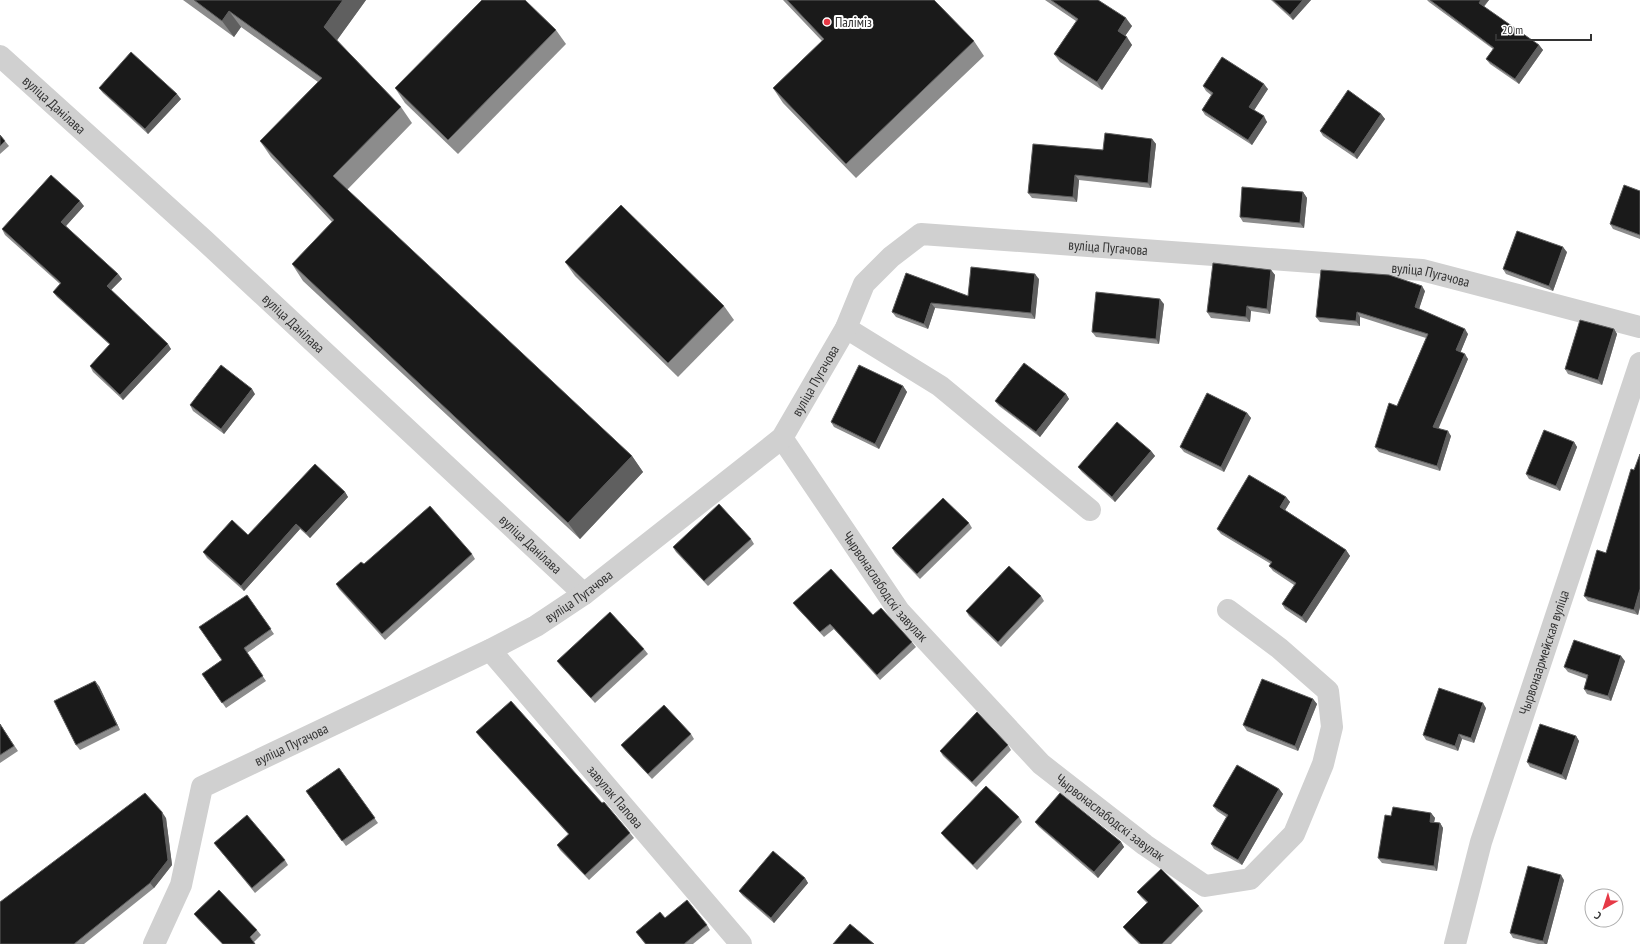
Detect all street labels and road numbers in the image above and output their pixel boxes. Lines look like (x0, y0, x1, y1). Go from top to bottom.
street label: вуліца Данілава (19, 72, 90, 138)
street label: вуліца Пугачова (1068, 236, 1148, 259)
street label: вуліца Пугачова (1391, 259, 1472, 291)
street label: вуліца Данілава (258, 290, 328, 357)
street label: вуліца Пугачова (788, 342, 843, 420)
street label: вуліца Данілава (496, 511, 566, 578)
street label: Чырвонаслабодскі завулак (839, 528, 932, 646)
street label: вуліца Пугачова (541, 566, 616, 627)
street label: Чырвонаармейская вуліца (1515, 588, 1573, 717)
street label: вуліца Пугачова (252, 719, 331, 770)
street label: завулак Папова (583, 762, 647, 832)
street label: Чырвонаслабодскі завулак (1052, 770, 1169, 865)

